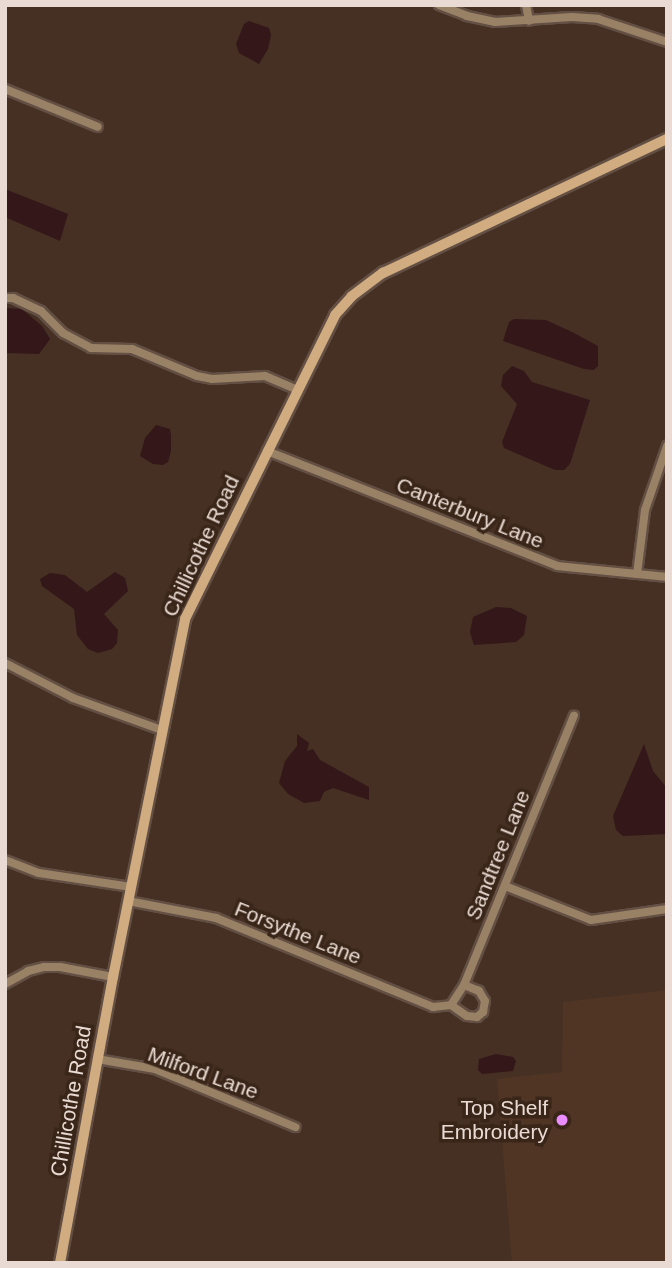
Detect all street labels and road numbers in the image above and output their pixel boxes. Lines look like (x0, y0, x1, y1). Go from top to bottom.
street label: Chillicothe Road (157, 471, 245, 621)
street label: Canterbury Lane (393, 472, 547, 554)
street label: Sandtree Lane (461, 786, 535, 924)
street label: Forsythe Lane (231, 896, 365, 970)
street label: Chillicothe Road (45, 1024, 97, 1178)
street label: Milford Lane (144, 1041, 262, 1105)

